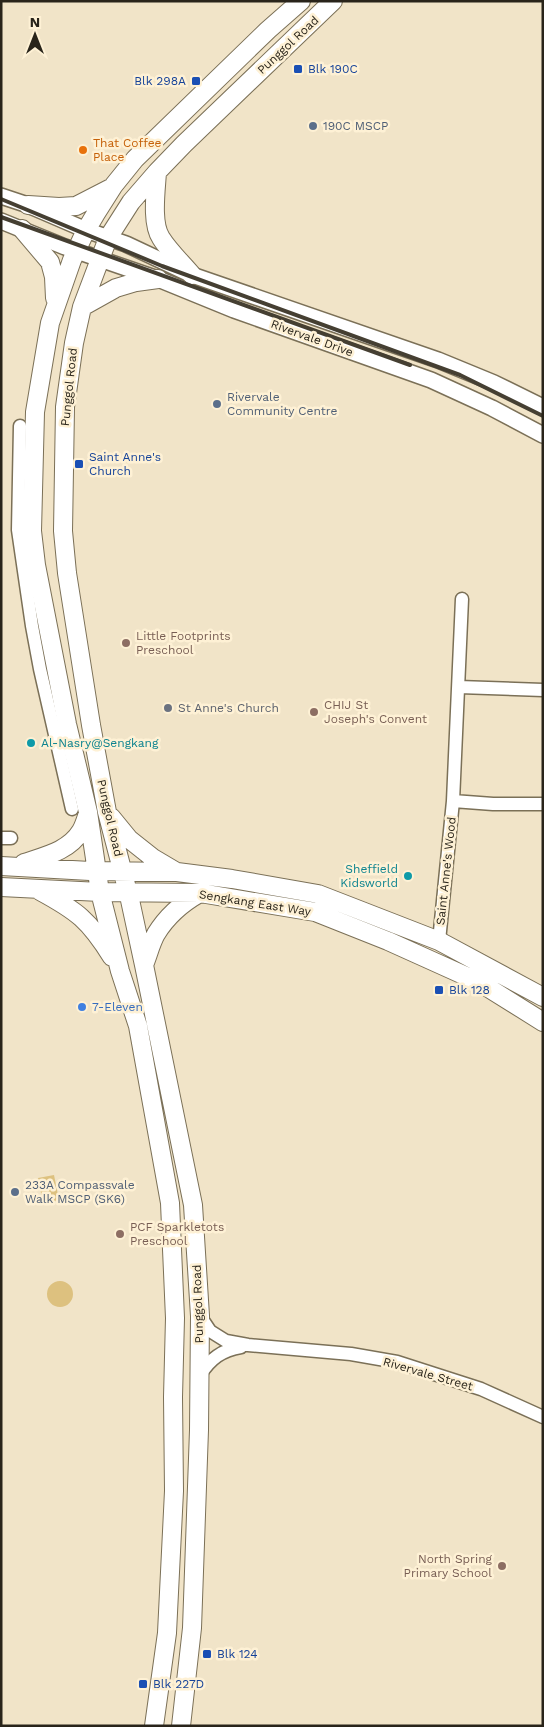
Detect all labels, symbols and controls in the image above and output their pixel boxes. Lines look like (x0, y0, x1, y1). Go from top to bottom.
north arrow (10, 10, 60, 60)
street label: Punggol Road (254, 13, 322, 77)
text: N (30, 14, 40, 30)
place label: Blk 190C (308, 62, 358, 76)
marker: Blk 190C (292, 63, 304, 75)
place label: Blk 298A (134, 74, 186, 88)
marker: Blk 298A (190, 75, 202, 87)
place label: 190C MSCP (323, 119, 388, 133)
marker: 190C MSCP (307, 120, 319, 132)
place label: That Coffee Place (93, 136, 162, 164)
marker: That Coffee Place (77, 144, 89, 156)
street label: Rivervale Drive (269, 317, 355, 359)
street label: Punggol Road (58, 347, 80, 427)
place label: Rivervale Community Centre (227, 390, 338, 418)
marker: Rivervale Community Centre (211, 398, 223, 410)
place label: Saint Anne's Church (89, 450, 161, 478)
marker: Saint Anne's Church (73, 458, 85, 470)
place label: Little Footprints Preschool (136, 629, 231, 657)
marker: Little Footprints Preschool (120, 637, 132, 649)
place label: CHIJ St Joseph's Convent (324, 698, 427, 726)
place label: St Anne's Church (178, 701, 279, 715)
marker: St Anne's Church (162, 702, 174, 714)
marker: CHIJ St Joseph's Convent (308, 706, 320, 718)
place label: Al-Nasry@Sengkang (41, 736, 159, 750)
marker: Al-Nasry@Sengkang (25, 737, 37, 749)
street label: Punggol Road (94, 778, 126, 858)
street label: Saint Anne's Wood (433, 816, 459, 926)
place label: Sheffield Kidsworld (340, 862, 398, 890)
marker: Sheffield Kidsworld (402, 870, 414, 882)
street label: Sengkang East Way (198, 887, 313, 919)
place label: Blk 128 (449, 983, 490, 997)
marker: Blk 128 (433, 984, 445, 996)
place label: 7-Eleven (92, 1000, 143, 1014)
marker: 7-Eleven (76, 1001, 88, 1013)
place label: 233A Compassvale Walk MSCP (SK6) (25, 1178, 135, 1206)
marker: 233A Compassvale Walk MSCP (SK6) (9, 1186, 21, 1198)
place label: PCF Sparkletots Preschool (130, 1220, 224, 1248)
marker: PCF Sparkletots Preschool (114, 1228, 126, 1240)
street label: Punggol Road (190, 1264, 206, 1344)
street label: Rivervale Street (381, 1354, 475, 1394)
place label: North Spring Primary School (404, 1552, 493, 1580)
marker: North Spring Primary School (496, 1560, 508, 1572)
place label: Blk 124 (217, 1647, 258, 1661)
marker: Blk 124 (201, 1648, 213, 1660)
place label: Blk 227D (153, 1677, 204, 1691)
marker: Blk 227D (137, 1678, 149, 1690)

